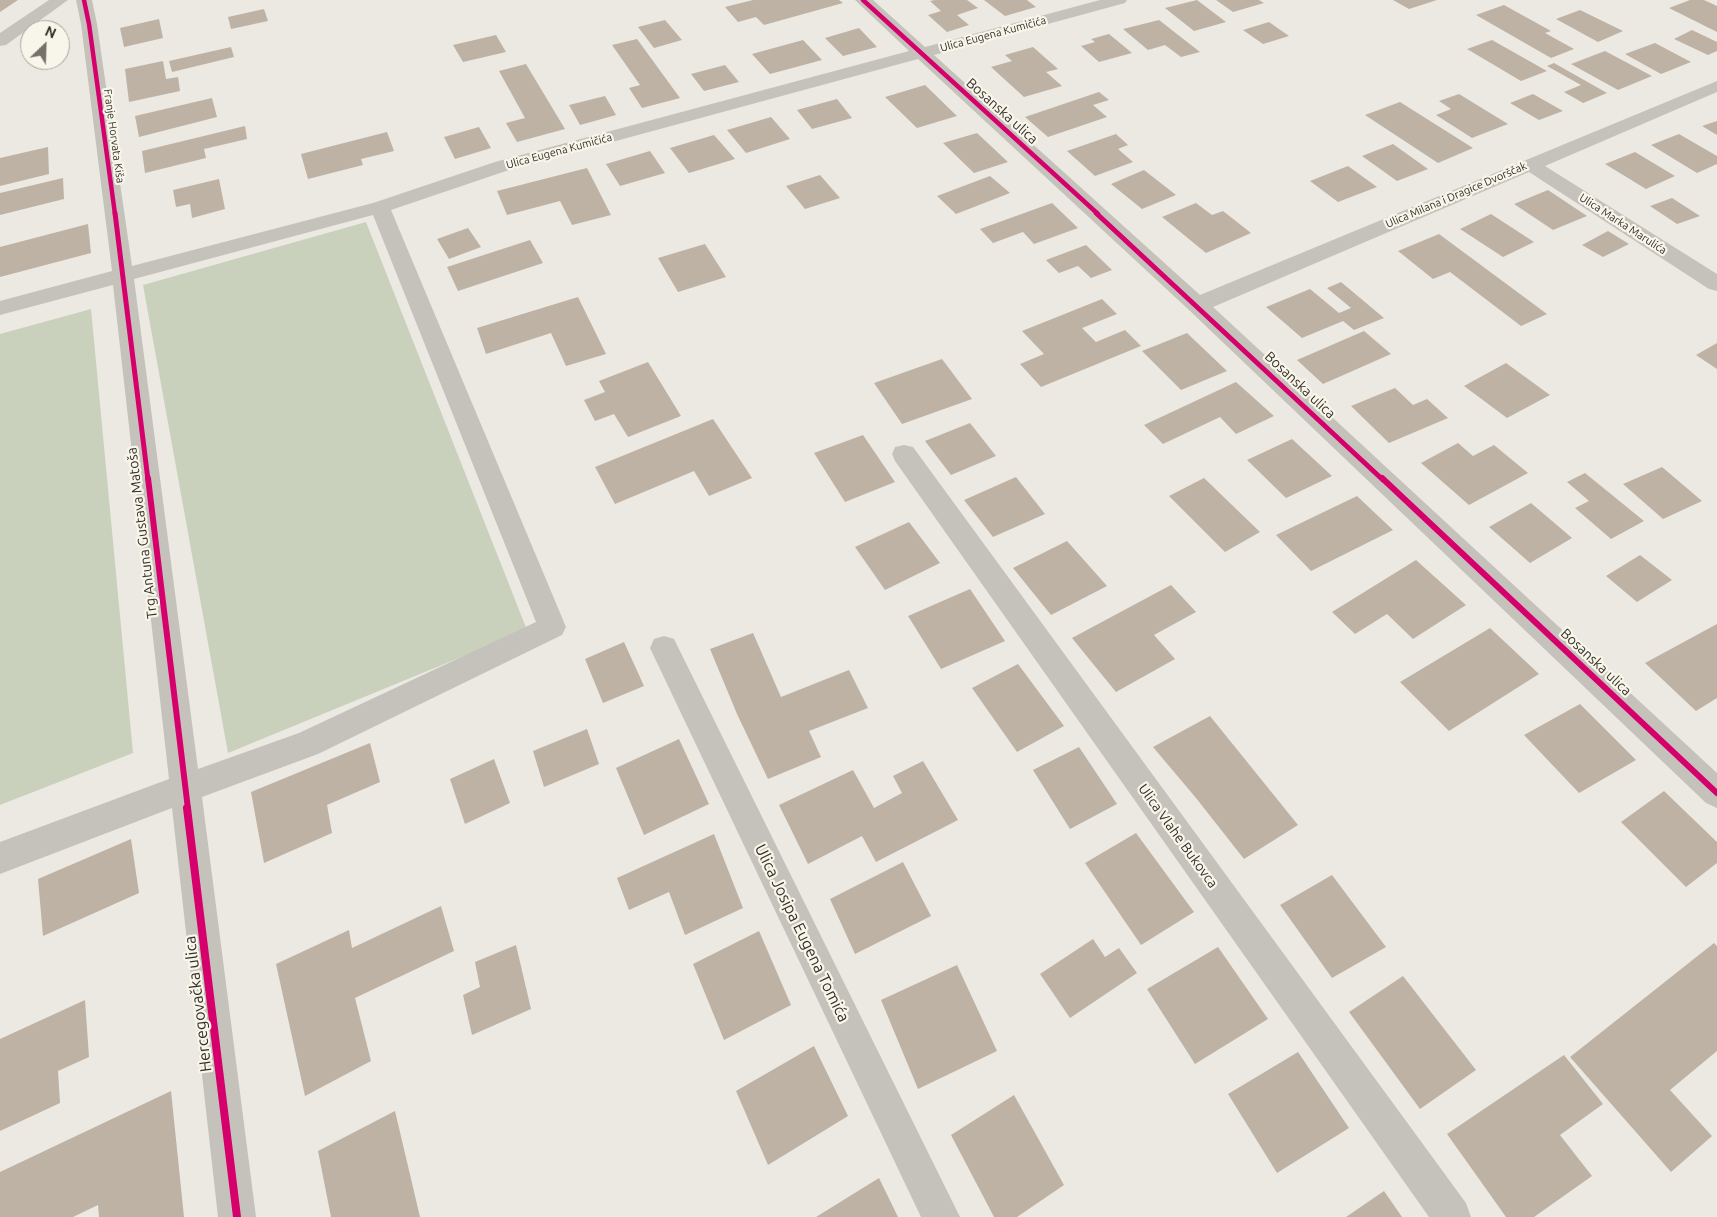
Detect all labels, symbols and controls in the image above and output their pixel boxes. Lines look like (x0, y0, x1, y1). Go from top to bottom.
street label: Ulica Eugena Kumičića (939, 13, 1047, 55)
north arrow (20, 20, 70, 70)
text: N (43, 23, 59, 42)
street label: Bosanska ulica (963, 74, 1041, 148)
street label: Franje Horvata Kiša (101, 88, 127, 184)
street label: Ulica Eugena Kumičića (505, 130, 613, 172)
street label: Ulica Milana i Dragice Dvorščak (1384, 159, 1528, 231)
street label: Ulica Marka Marulića (1577, 191, 1669, 257)
street label: Bosanska ulica (1261, 348, 1339, 422)
street label: Trg Antuna Gustava Matoša (123, 446, 161, 620)
street label: Bosanska ulica (1557, 625, 1635, 699)
street label: Ulica Vlahe Bukovca (1135, 781, 1221, 891)
street label: Ulica Josipa Eugena Tomića (751, 841, 853, 1025)
street label: Hercegovačka ulica (180, 935, 216, 1073)

